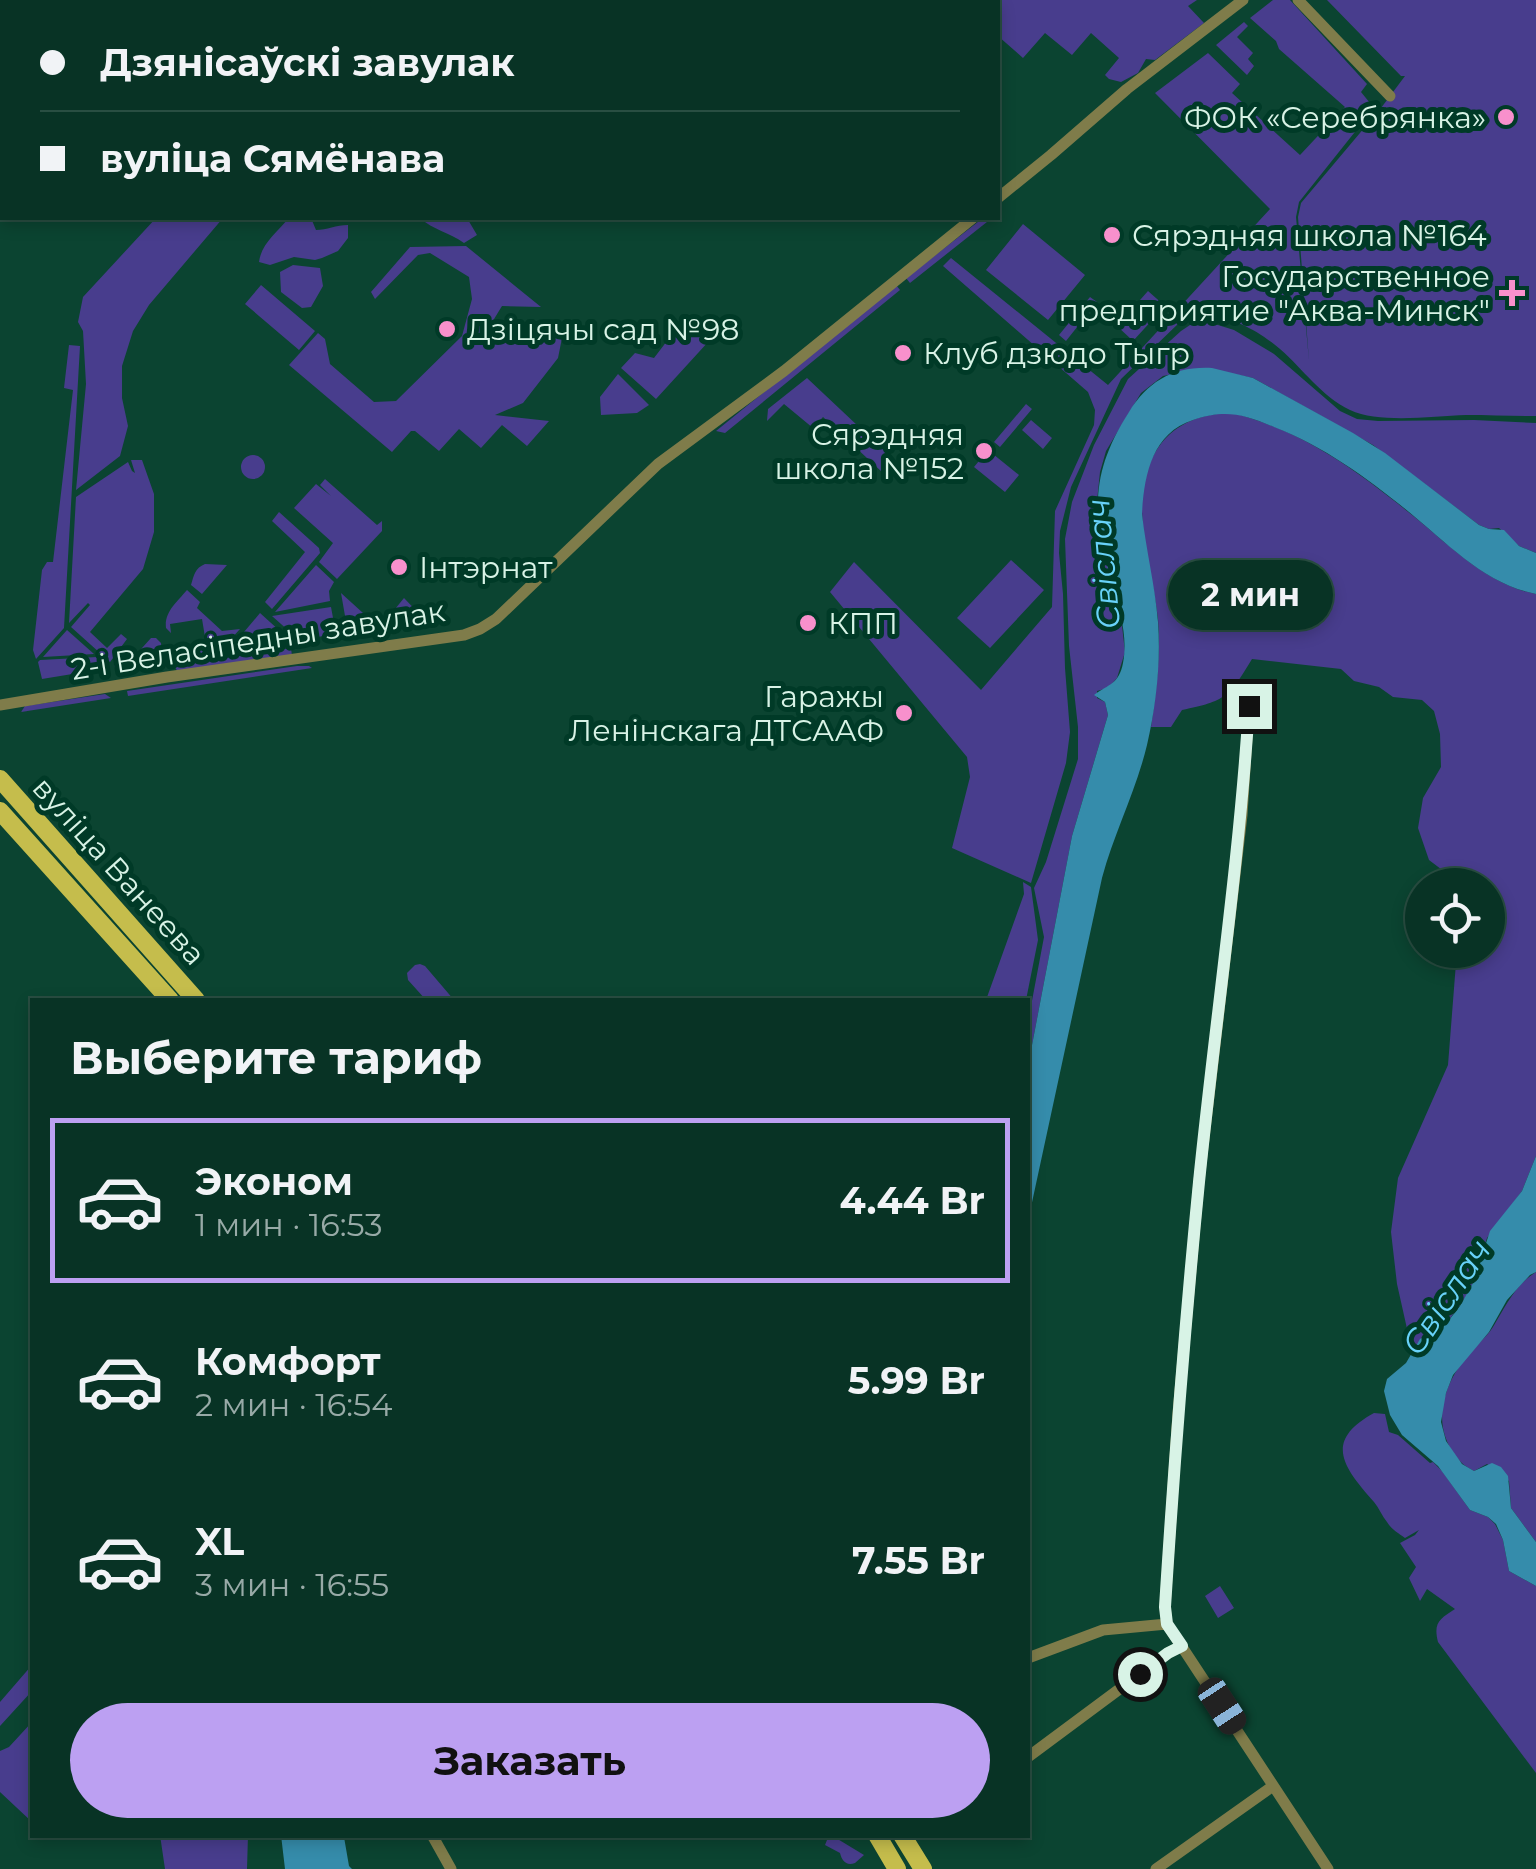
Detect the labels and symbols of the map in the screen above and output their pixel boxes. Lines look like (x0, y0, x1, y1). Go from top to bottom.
place label: ФОК «Серебрянка» (1184, 99, 1486, 136)
marker: ФОК «Серебрянка» (1495, 106, 1517, 128)
place label: Сярэдняя школа №164 (1132, 217, 1487, 254)
marker: Сярэдняя школа №164 (1101, 224, 1123, 246)
place label: Государственное предприятие "Аква-Минск" (1059, 258, 1490, 329)
marker: Государственное предприятие "Аква-Минск" (1499, 280, 1525, 306)
place label: Дзіцячы сад №98 (467, 311, 739, 348)
marker: Дзіцячы сад №98 (436, 318, 458, 340)
place label: Клуб дзюдо Тыгр (923, 335, 1190, 372)
marker: Клуб дзюдо Тыгр (892, 342, 914, 364)
place label: Сярэдняя школа №152 (774, 416, 964, 487)
marker: Сярэдняя школа №152 (973, 440, 995, 462)
water label: Свіслач (1078, 497, 1128, 631)
place label: Інтэрнат (419, 549, 553, 586)
marker: Інтэрнат (388, 556, 410, 578)
callout: 2 мин (1166, 561, 1332, 631)
street label: 2-і Веласіпедны завулак (69, 592, 448, 688)
place label: КПП (828, 605, 898, 642)
marker: КПП (797, 612, 819, 634)
place label: Гаражы Ленінскага ДТСААФ (569, 678, 884, 749)
route end (1227, 684, 1272, 729)
marker: Гаражы Ленінскага ДТСААФ (893, 702, 915, 724)
street label: вуліца Ванеева (25, 769, 213, 973)
water label: Свіслач (1393, 1232, 1499, 1362)
route start (1118, 1652, 1163, 1697)
car (1193, 1673, 1251, 1739)

